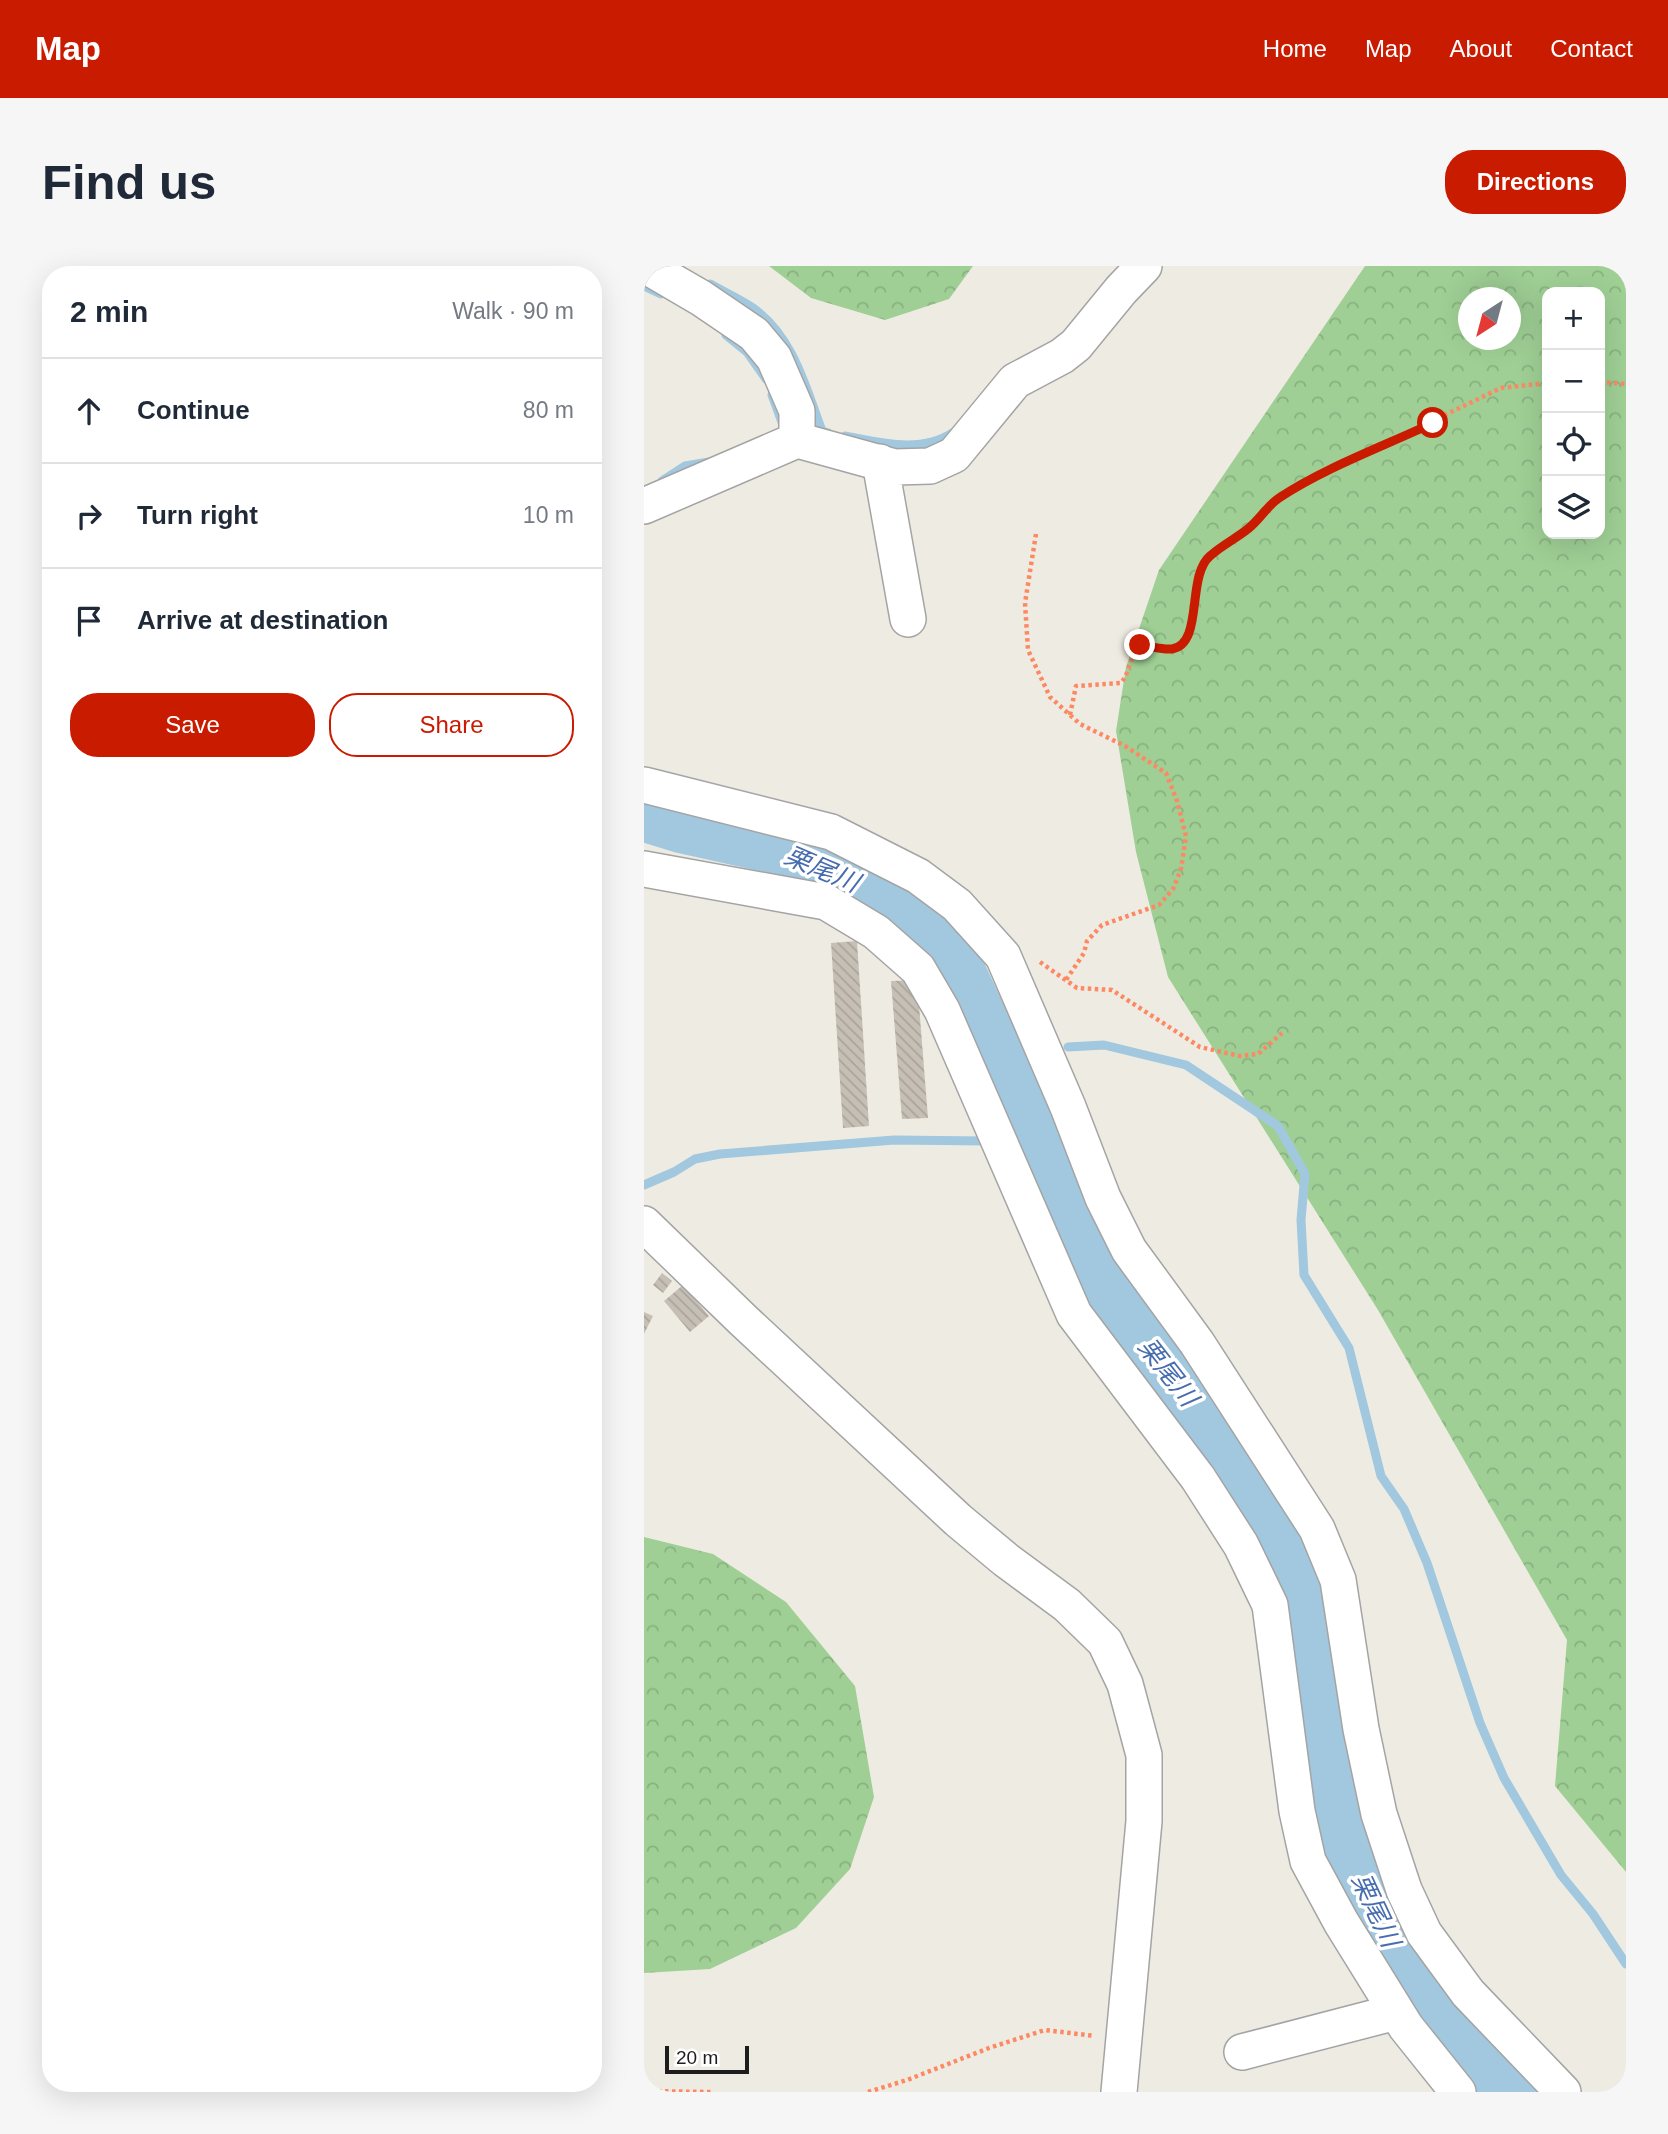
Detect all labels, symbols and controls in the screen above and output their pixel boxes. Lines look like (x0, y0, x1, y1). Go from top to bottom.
text: Map (35, 30, 101, 67)
text: Home (1263, 35, 1327, 62)
text: Map (1365, 35, 1412, 62)
text: About (1450, 35, 1512, 62)
text: Contact (1550, 35, 1633, 62)
button: Directions (1445, 150, 1626, 214)
text: Find us (42, 155, 216, 209)
north arrow (1458, 287, 1521, 350)
map controls (1542, 287, 1605, 539)
button: + (1542, 287, 1605, 350)
text: 2 min (70, 295, 148, 328)
text: Walk · 90 m (452, 298, 574, 324)
button: − (1542, 350, 1605, 413)
icon: ahead (70, 392, 108, 430)
text: Continue (137, 395, 250, 425)
text: 80 m (523, 397, 574, 423)
route start (1417, 407, 1448, 438)
button: locate (1542, 413, 1605, 476)
button: layers (1542, 476, 1605, 539)
icon: right (70, 497, 108, 535)
text: Turn right (137, 500, 258, 530)
text: 10 m (523, 502, 574, 528)
icon: arrive (70, 602, 108, 640)
text: Arrive at destination (137, 605, 388, 635)
route end (1124, 629, 1155, 660)
button: Save (70, 693, 315, 757)
button: Share (329, 693, 574, 757)
water label: 栗尾川 (780, 840, 867, 899)
water label: 栗尾川 (1132, 1332, 1206, 1414)
water label: 栗尾川 (1346, 1868, 1407, 1954)
scale bar (665, 2043, 749, 2075)
text: 20 m (676, 2047, 718, 2068)

